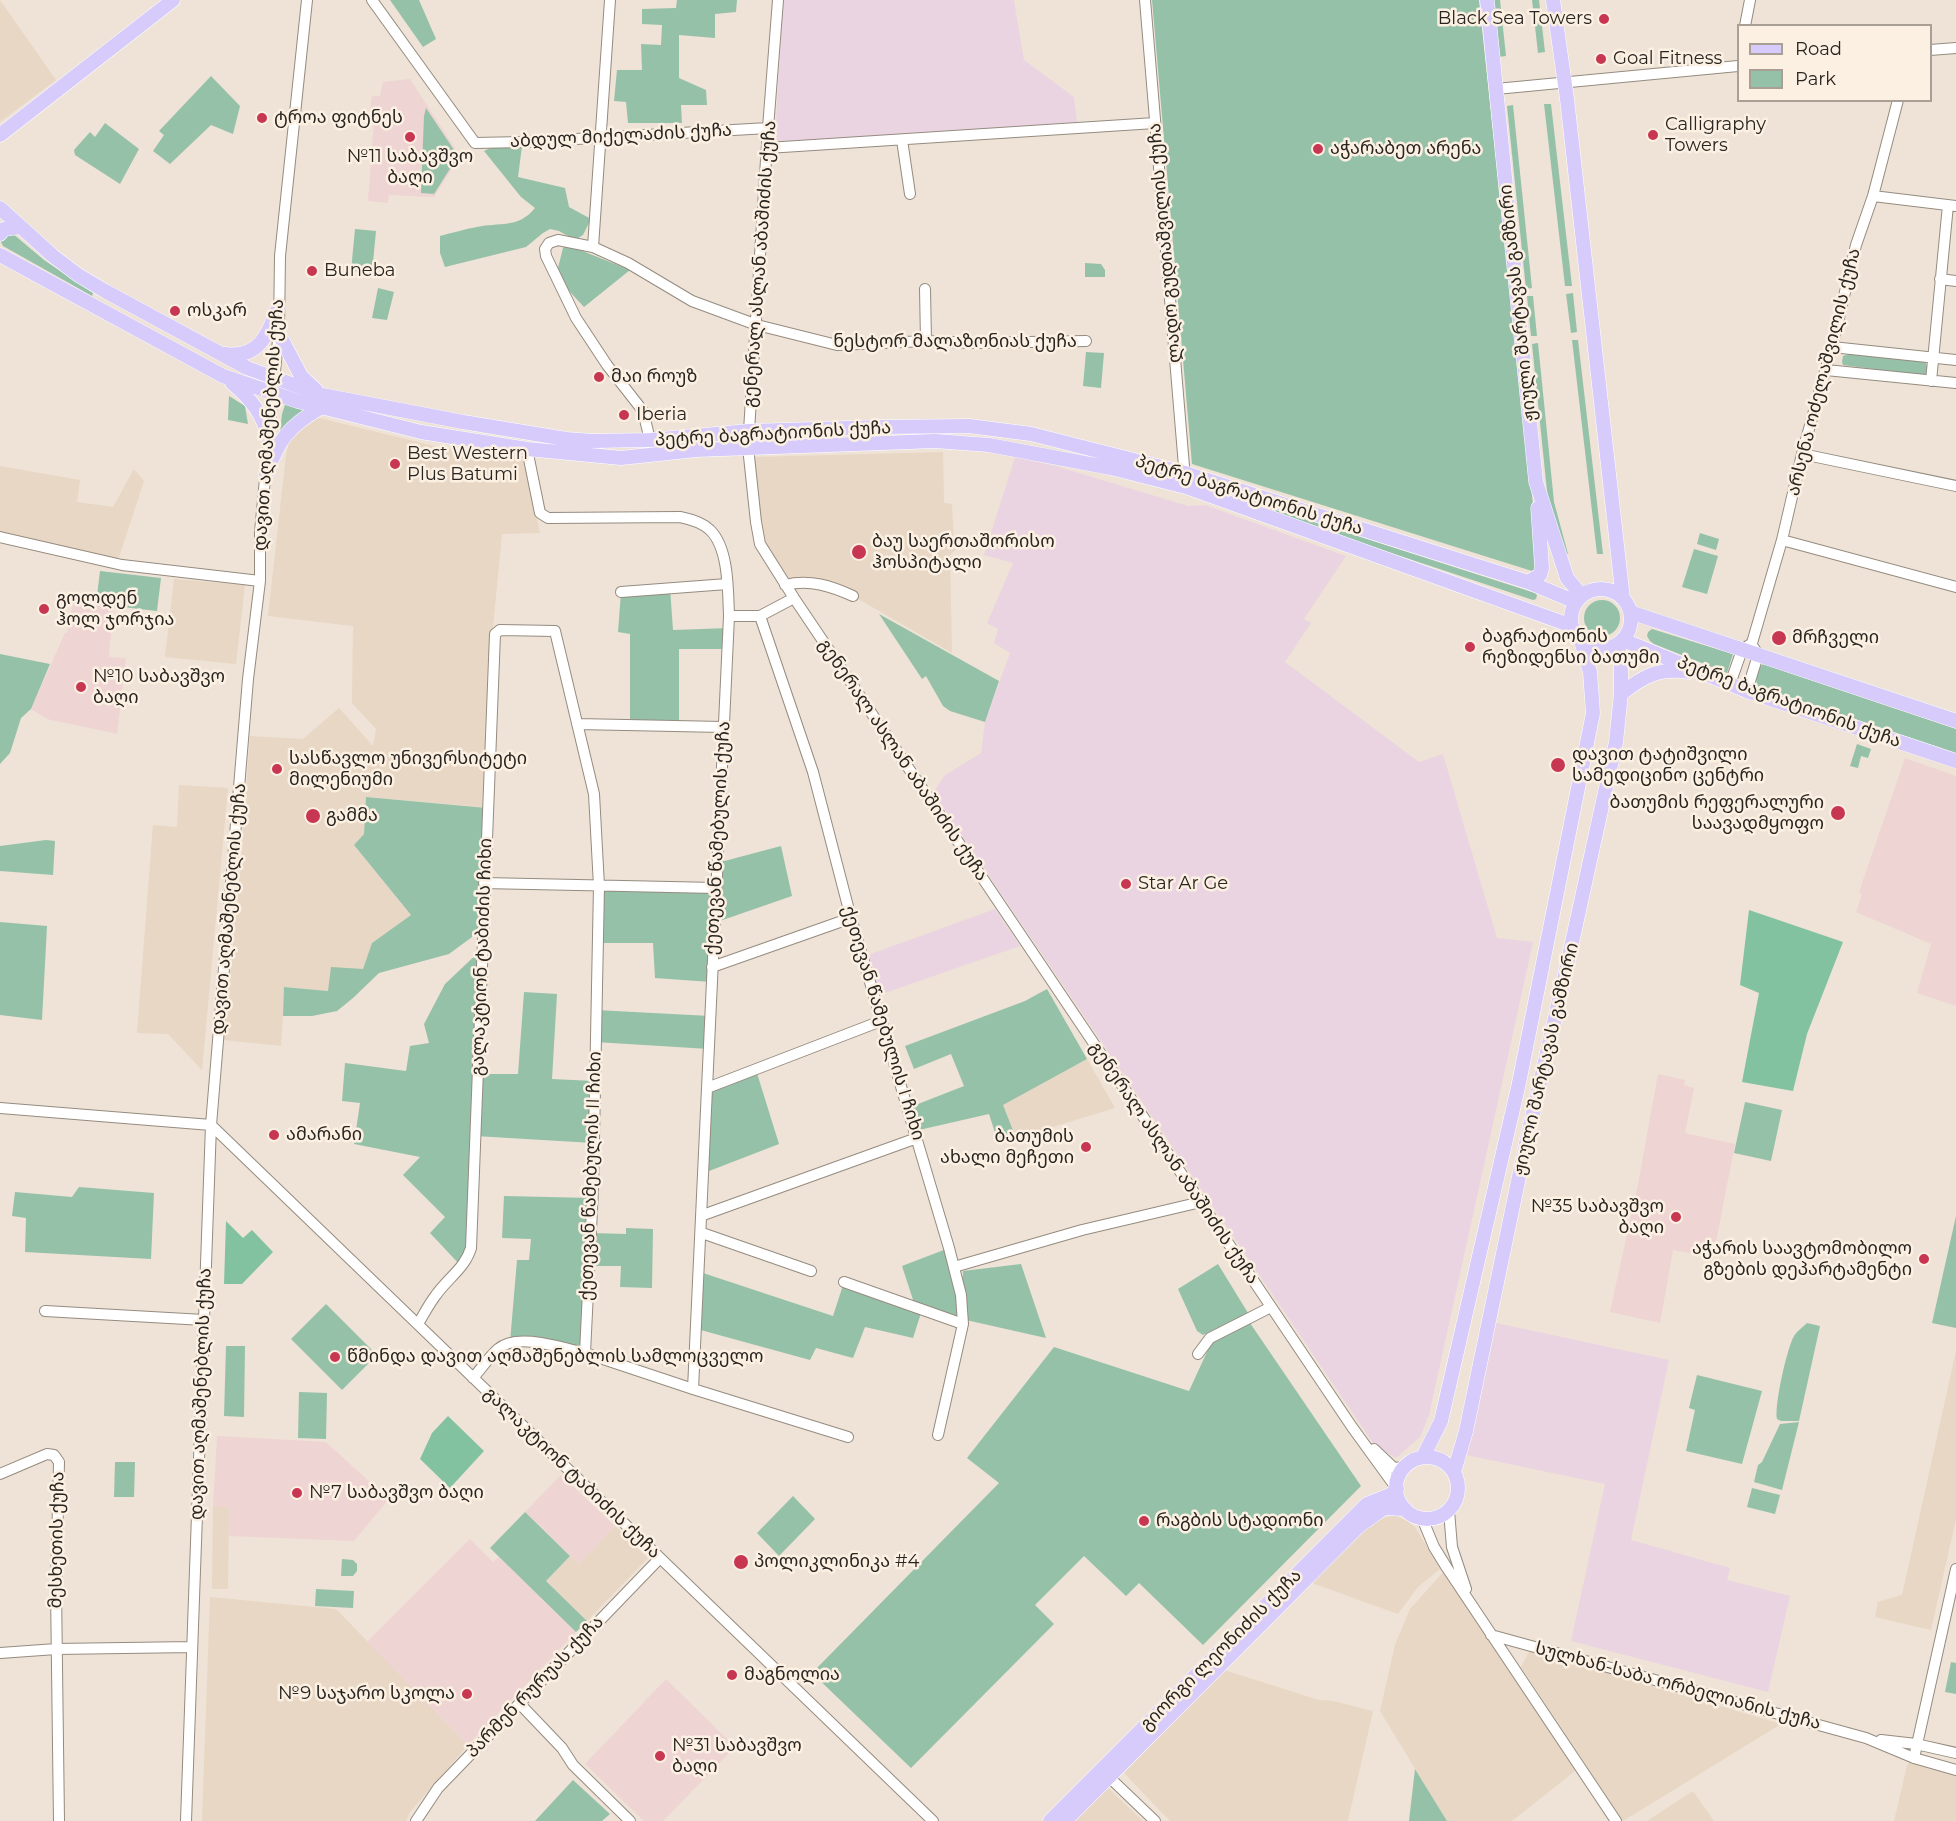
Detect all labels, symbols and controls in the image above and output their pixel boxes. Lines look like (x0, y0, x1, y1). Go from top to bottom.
place label: Black Sea Towers (1438, 8, 1592, 30)
marker: Black Sea Towers (1597, 12, 1611, 26)
legend (1737, 24, 1932, 102)
text: Road (1795, 38, 1842, 60)
place label: Goal Fitness (1613, 48, 1722, 70)
marker: Goal Fitness (1594, 52, 1608, 66)
text: Park (1795, 68, 1836, 90)
place label: ტროა ფიტნეს (274, 107, 403, 129)
marker: ტროა ფიტნეს (255, 111, 269, 125)
place label: Calligraphy Towers (1665, 114, 1766, 156)
street label: აბდულ მიქელაძის ქუჩა (509, 119, 733, 153)
street label: გენერალ ასლან აბაშიძის ქუჩა (739, 120, 781, 408)
street label: ლადო გუდიაშვილის ქუჩა (1144, 122, 1186, 364)
marker: Calligraphy Towers (1646, 128, 1660, 142)
marker: №11 საბავშვო ბაღი (403, 130, 417, 144)
place label: აჭარაბეთ არენა (1330, 138, 1481, 160)
marker: აჭარაბეთ არენა (1311, 142, 1325, 156)
place label: №11 საბავშვო ბაღი (347, 146, 473, 188)
street label: ჟიული შარტავას გამზირი (1495, 183, 1541, 423)
street label: არსენა ოძელაშვილის ქუჩა (1783, 246, 1865, 498)
place label: Buneba (324, 260, 395, 282)
marker: Buneba (305, 264, 319, 278)
street label: დავით აღმაშენებლის ქუჩა (249, 298, 289, 552)
place label: ოსკარ (187, 300, 247, 322)
marker: ოსკარ (168, 304, 182, 318)
street label: ნესტორ მალაზონიას ქუჩა (833, 331, 1077, 353)
place label: მაი როუზ (611, 366, 697, 388)
marker: მაი როუზ (592, 370, 606, 384)
place label: Iberia (636, 404, 687, 426)
marker: Iberia (617, 408, 631, 422)
street label: პეტრე ბაგრატიონის ქუჩა (654, 417, 892, 451)
place label: Best Western Plus Batumi (407, 443, 528, 486)
street label: პეტრე ბაგრატიონის ქუჩა (1133, 450, 1365, 540)
marker: Best Western Plus Batumi (388, 457, 402, 471)
place label: ბაუ საერთაშორისო ჰოსპიტალი (872, 531, 1055, 574)
marker: ბაუ საერთაშორისო ჰოსპიტალი (850, 543, 868, 561)
place label: გოლდენ ჰოლ ჯორჯია (56, 588, 174, 630)
marker: გოლდენ ჰოლ ჯორჯია (37, 602, 51, 616)
place label: ბაგრატიონის რეზიდენსი ბათუმი (1482, 626, 1660, 668)
place label: მრჩველი (1792, 627, 1879, 649)
marker: მრჩველი (1770, 629, 1788, 647)
street label: გენერალ ასლან აბაშიძის ქუჩა (814, 635, 992, 885)
marker: ბაგრატიონის რეზიდენსი ბათუმი (1463, 640, 1477, 654)
street label: პეტრე ბაგრატიონის ქუჩა (1674, 651, 1904, 753)
place label: №10 საბავშვო ბაღი (93, 666, 225, 708)
marker: №10 საბავშვო ბაღი (74, 680, 88, 694)
street label: ქეთევან წამებულის ქუჩა (701, 721, 735, 955)
place label: დავით ტატიშვილი სამედიცინო ცენტრი (1572, 744, 1764, 786)
place label: სასწავლო უნივერსიტეტი მილენიუმი (289, 748, 527, 790)
marker: დავით ტატიშვილი სამედიცინო ცენტრი (1549, 756, 1567, 774)
marker: სასწავლო უნივერსიტეტი მილენიუმი (270, 762, 284, 776)
street label: დავით აღმაშენებლის ქუჩა (207, 782, 251, 1036)
place label: ბათუმის რეფერალური საავადმყოფო (1610, 792, 1824, 834)
marker: ბათუმის რეფერალური საავადმყოფო (1829, 804, 1847, 822)
place label: გამმა (326, 805, 378, 827)
marker: გამმა (304, 807, 322, 825)
street label: გალაკტიონ ტაბიძის ჩიხი (467, 838, 497, 1076)
place label: Star Ar Ge (1138, 873, 1228, 895)
marker: Star Ar Ge (1119, 877, 1133, 891)
street label: ქეთევან წამებულის I ჩიხი (837, 903, 929, 1143)
street label: ჟიული შარტავას გამზირი (1509, 940, 1583, 1178)
street label: გენერალ ასლან აბაშიძის ქუჩა (1085, 1038, 1263, 1288)
street label: ქეთევან წამებულის II ჩიხი (576, 1051, 606, 1301)
place label: ამარანი (286, 1124, 362, 1146)
place label: ბათუმის ახალი მეჩეთი (940, 1126, 1074, 1168)
marker: ამარანი (267, 1128, 281, 1142)
marker: ბათუმის ახალი მეჩეთი (1079, 1140, 1093, 1154)
place label: №35 საბავშვო ბაღი (1531, 1196, 1664, 1238)
marker: №35 საბავშვო ბაღი (1669, 1210, 1683, 1224)
place label: აჭარის საავტომობილო გზების დეპარტამენტი (1692, 1238, 1912, 1280)
marker: აჭარის საავტომობილო გზების დეპარტამენტი (1917, 1252, 1931, 1266)
street label: დავით აღმაშენებლის ქუჩა (186, 1267, 216, 1521)
place label: წმინდა დავით აღმაშენებლის სამლოცველო (347, 1346, 764, 1368)
marker: წმინდა დავით აღმაშენებლის სამლოცველო (328, 1350, 342, 1364)
street label: გალაკტიონ ტაბიძის ქუჩა (479, 1383, 665, 1563)
street label: მესხეთის ქუჩა (45, 1471, 69, 1609)
place label: №7 საბავშვო ბაღი (309, 1482, 484, 1504)
marker: №7 საბავშვო ბაღი (290, 1486, 304, 1500)
place label: რაგბის სტადიონი (1156, 1510, 1324, 1532)
marker: რაგბის სტადიონი (1137, 1514, 1151, 1528)
place label: პოლიკლინიკა #4 (754, 1551, 919, 1573)
marker: პოლიკლინიკა #4 (732, 1553, 750, 1571)
street label: გიორგი ლეონიძის ქუჩა (1136, 1565, 1306, 1735)
street label: პარმენ რურუას ქუჩა (462, 1612, 608, 1762)
street label: სულხან-საბა ორბელიანის ქუჩა (1533, 1637, 1823, 1735)
place label: მაგნოლია (744, 1664, 840, 1686)
marker: მაგნოლია (725, 1668, 739, 1682)
place label: №9 საჯარო სკოლა (278, 1683, 455, 1705)
marker: №9 საჯარო სკოლა (460, 1687, 474, 1701)
place label: №31 საბავშვო ბაღი (672, 1735, 802, 1778)
marker: №31 საბავშვო ბაღი (653, 1749, 667, 1763)

